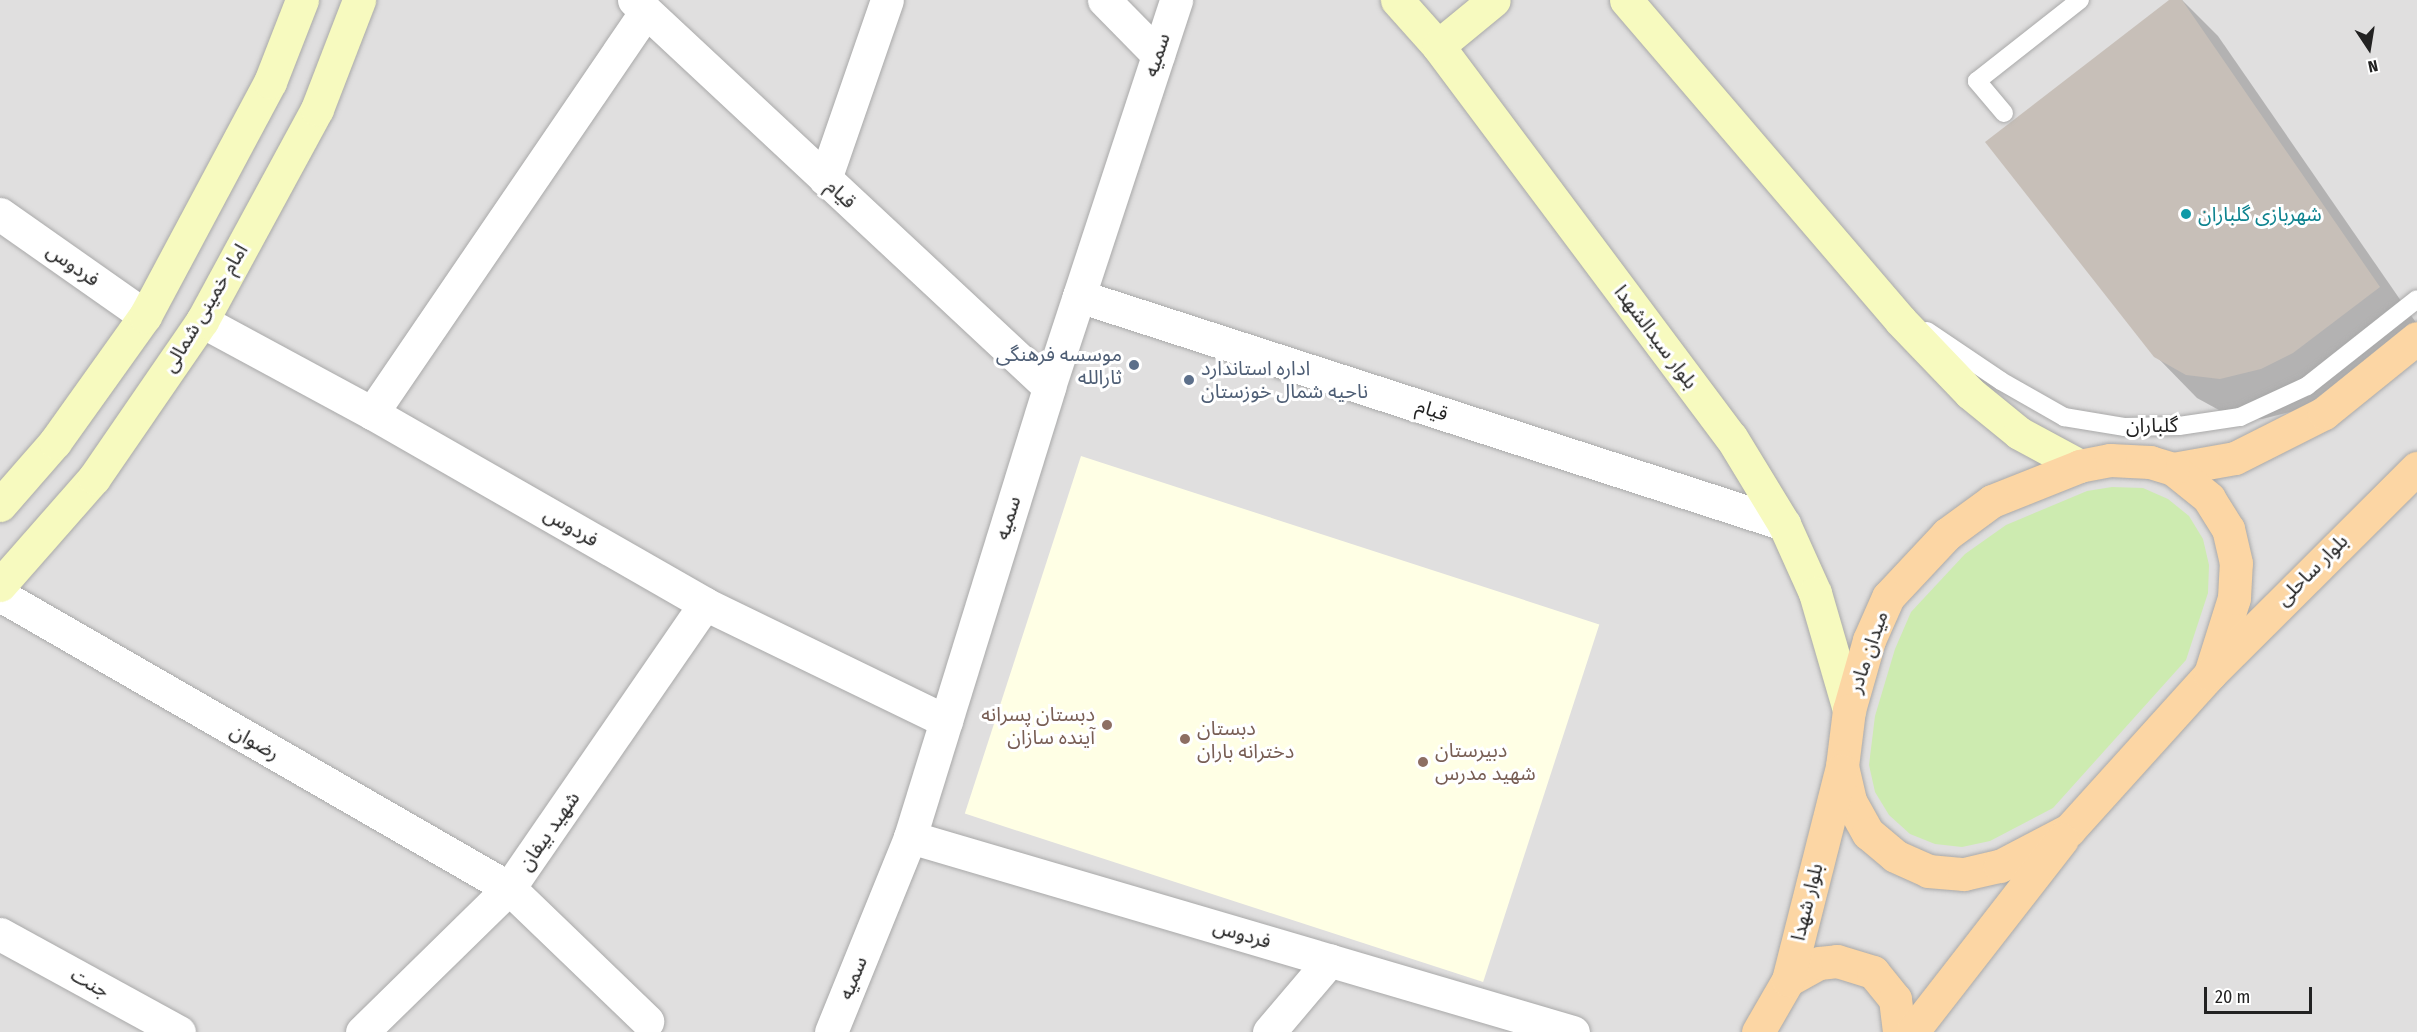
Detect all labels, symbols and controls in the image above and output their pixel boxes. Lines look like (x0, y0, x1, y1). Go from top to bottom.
north arrow (2339, 18, 2399, 78)
street label: سمیه (1139, 30, 1175, 80)
text: N (2366, 56, 2380, 76)
street label: قیام (821, 174, 861, 214)
place label: شهربازی گلباران (2198, 202, 2322, 226)
marker: شهربازی گلباران (2179, 207, 2193, 221)
street label: فردوس (42, 238, 104, 292)
street label: امام خمینی شمالی (157, 239, 253, 377)
street label: بلوار سیدالشهدا (1609, 280, 1703, 394)
place label: موسسه فرهنگی ثارالله (996, 342, 1122, 389)
place label: اداره استاندارد ناحیه شمال خوزستان (1201, 356, 1368, 403)
marker: موسسه فرهنگی ثارالله (1127, 358, 1141, 372)
marker: اداره استاندارد ناحیه شمال خوزستان (1182, 373, 1196, 387)
street label: قیام (1413, 394, 1451, 426)
street label: گلباران (2126, 413, 2178, 437)
street label: سمیه (990, 493, 1026, 543)
street label: فردوس (539, 502, 603, 552)
street label: بلوار ساحلی (2271, 529, 2353, 611)
street label: میدان مادر (1843, 608, 1893, 696)
place label: دبستان پسرانه آینده سازان (981, 702, 1095, 749)
place label: دبستان دخترانه باران (1197, 716, 1294, 763)
street label: رضوان (226, 718, 284, 766)
marker: دبستان پسرانه آینده سازان (1100, 718, 1114, 732)
marker: دبستان دخترانه باران (1178, 732, 1192, 746)
place label: دبیرستان شهید مدرس (1435, 738, 1536, 785)
marker: دبیرستان شهید مدرس (1416, 755, 1430, 769)
street label: شهید بیفان (513, 787, 585, 875)
street label: بلوار شهدا (1786, 861, 1828, 943)
street label: فردوس (1210, 914, 1274, 954)
street label: سمیه (834, 953, 872, 1003)
street label: جنت (66, 963, 114, 1003)
scale bar (2207, 975, 2315, 1013)
text: 20 m (2215, 986, 2250, 1008)

